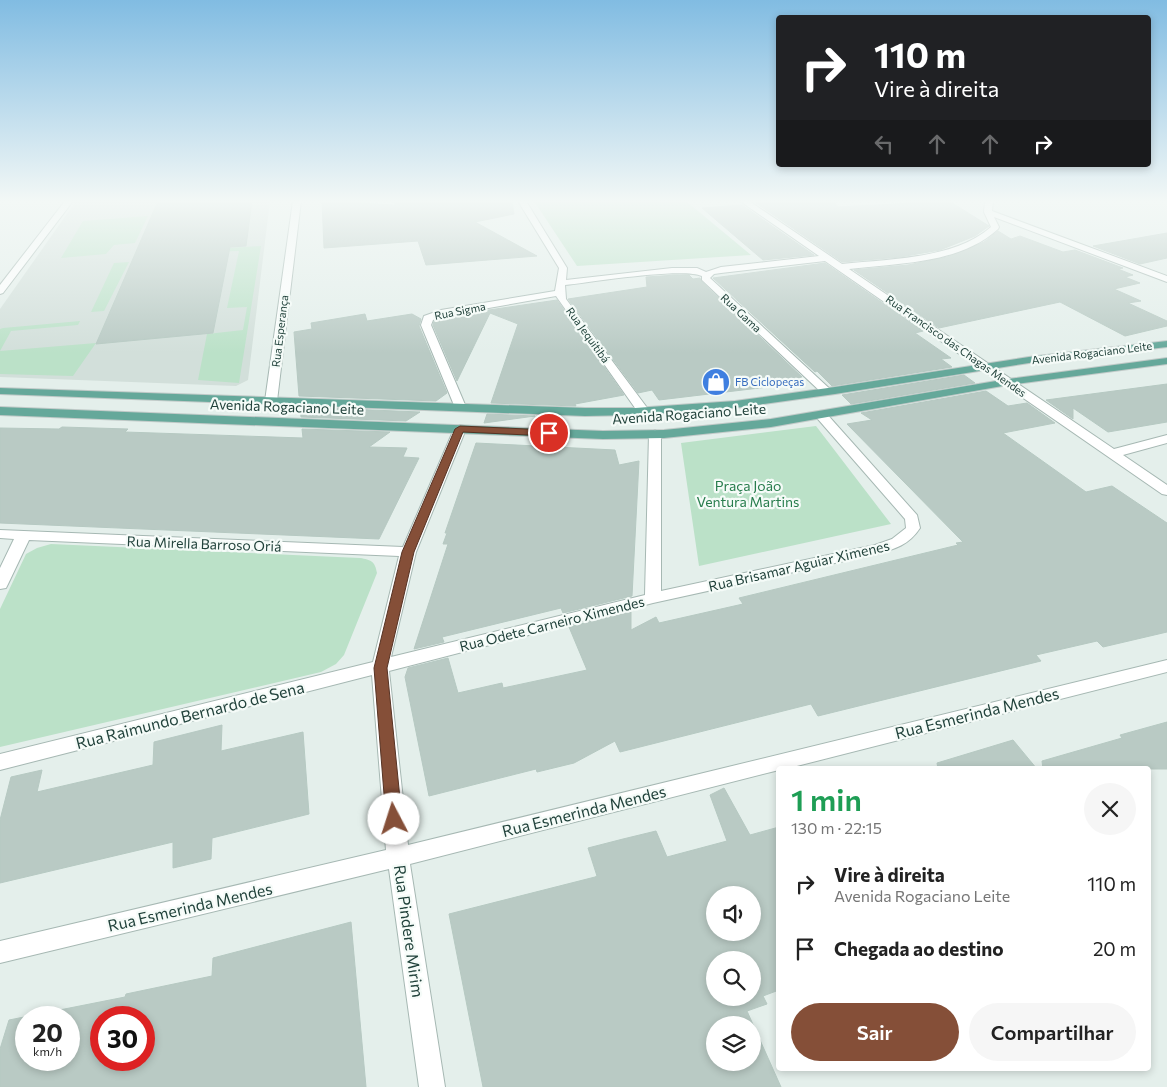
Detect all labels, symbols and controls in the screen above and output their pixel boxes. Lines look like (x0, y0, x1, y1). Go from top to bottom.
text: 110 m (874, 32, 966, 75)
icon: right (791, 35, 856, 100)
text: Vire à direita (874, 75, 999, 102)
icon: left (870, 130, 898, 158)
icon: ahead (923, 130, 951, 158)
icon: ahead (976, 130, 1004, 158)
icon: right (1029, 130, 1057, 158)
street label: Rua Gama (718, 291, 764, 335)
street label: Rua Francisco das Chagas Mendes (884, 292, 1029, 399)
street label: Rua Esperança (269, 294, 290, 368)
street label: Rua Sigma (433, 299, 487, 322)
street label: Rua Jequitibá (563, 304, 613, 366)
street label: Avenida Rogaciano Leite (1031, 339, 1153, 366)
shop icon: FB Ciclopeças (701, 367, 731, 397)
place label: FB Ciclopeças (735, 375, 804, 388)
street label: Avenida Rogaciano Leite (210, 395, 364, 418)
street label: Avenida Rogaciano Leite (611, 400, 766, 427)
pin (528, 412, 570, 454)
icon: arrive (535, 419, 563, 447)
park label: Praça João Ventura Martins (697, 477, 799, 510)
street label: Rua Mirella Barroso Oriá (126, 532, 282, 555)
street label: Rua Brisamar Aguiar Ximenes (707, 536, 891, 595)
street label: Rua Odete Carneiro Ximendes (458, 592, 646, 655)
street label: Rua Raimundo Bernardo de Sena (74, 677, 306, 752)
street label: Rua Esmerinda Mendes (893, 683, 1061, 742)
text: 1 min (791, 780, 862, 817)
street label: Rua Esmerinda Mendes (500, 781, 668, 840)
button: close (1084, 783, 1136, 835)
position arrow (367, 792, 419, 844)
text: 130 m · 22:15 (791, 818, 882, 837)
text: Vire à direita (834, 863, 945, 886)
street label: Rua Pindere Mirim (391, 864, 428, 998)
icon: right (791, 870, 819, 898)
text: 110 m (1087, 872, 1136, 895)
street label: Rua Esmerinda Mendes (106, 878, 274, 935)
map controls (706, 886, 761, 1071)
button: sound (706, 886, 761, 941)
text: Avenida Rogaciano Leite (834, 886, 1010, 905)
icon: arrive (791, 935, 819, 963)
text: Chegada ao destino (834, 937, 1004, 960)
text: 20 m (1093, 937, 1136, 960)
button: search (706, 951, 761, 1006)
button: Sair (791, 1003, 959, 1061)
button: Compartilhar (969, 1003, 1136, 1061)
speed limit sign: 30 (90, 1006, 155, 1071)
button: layers (706, 1016, 761, 1071)
text: 20 (32, 1017, 63, 1047)
text: km/h (33, 1044, 62, 1058)

